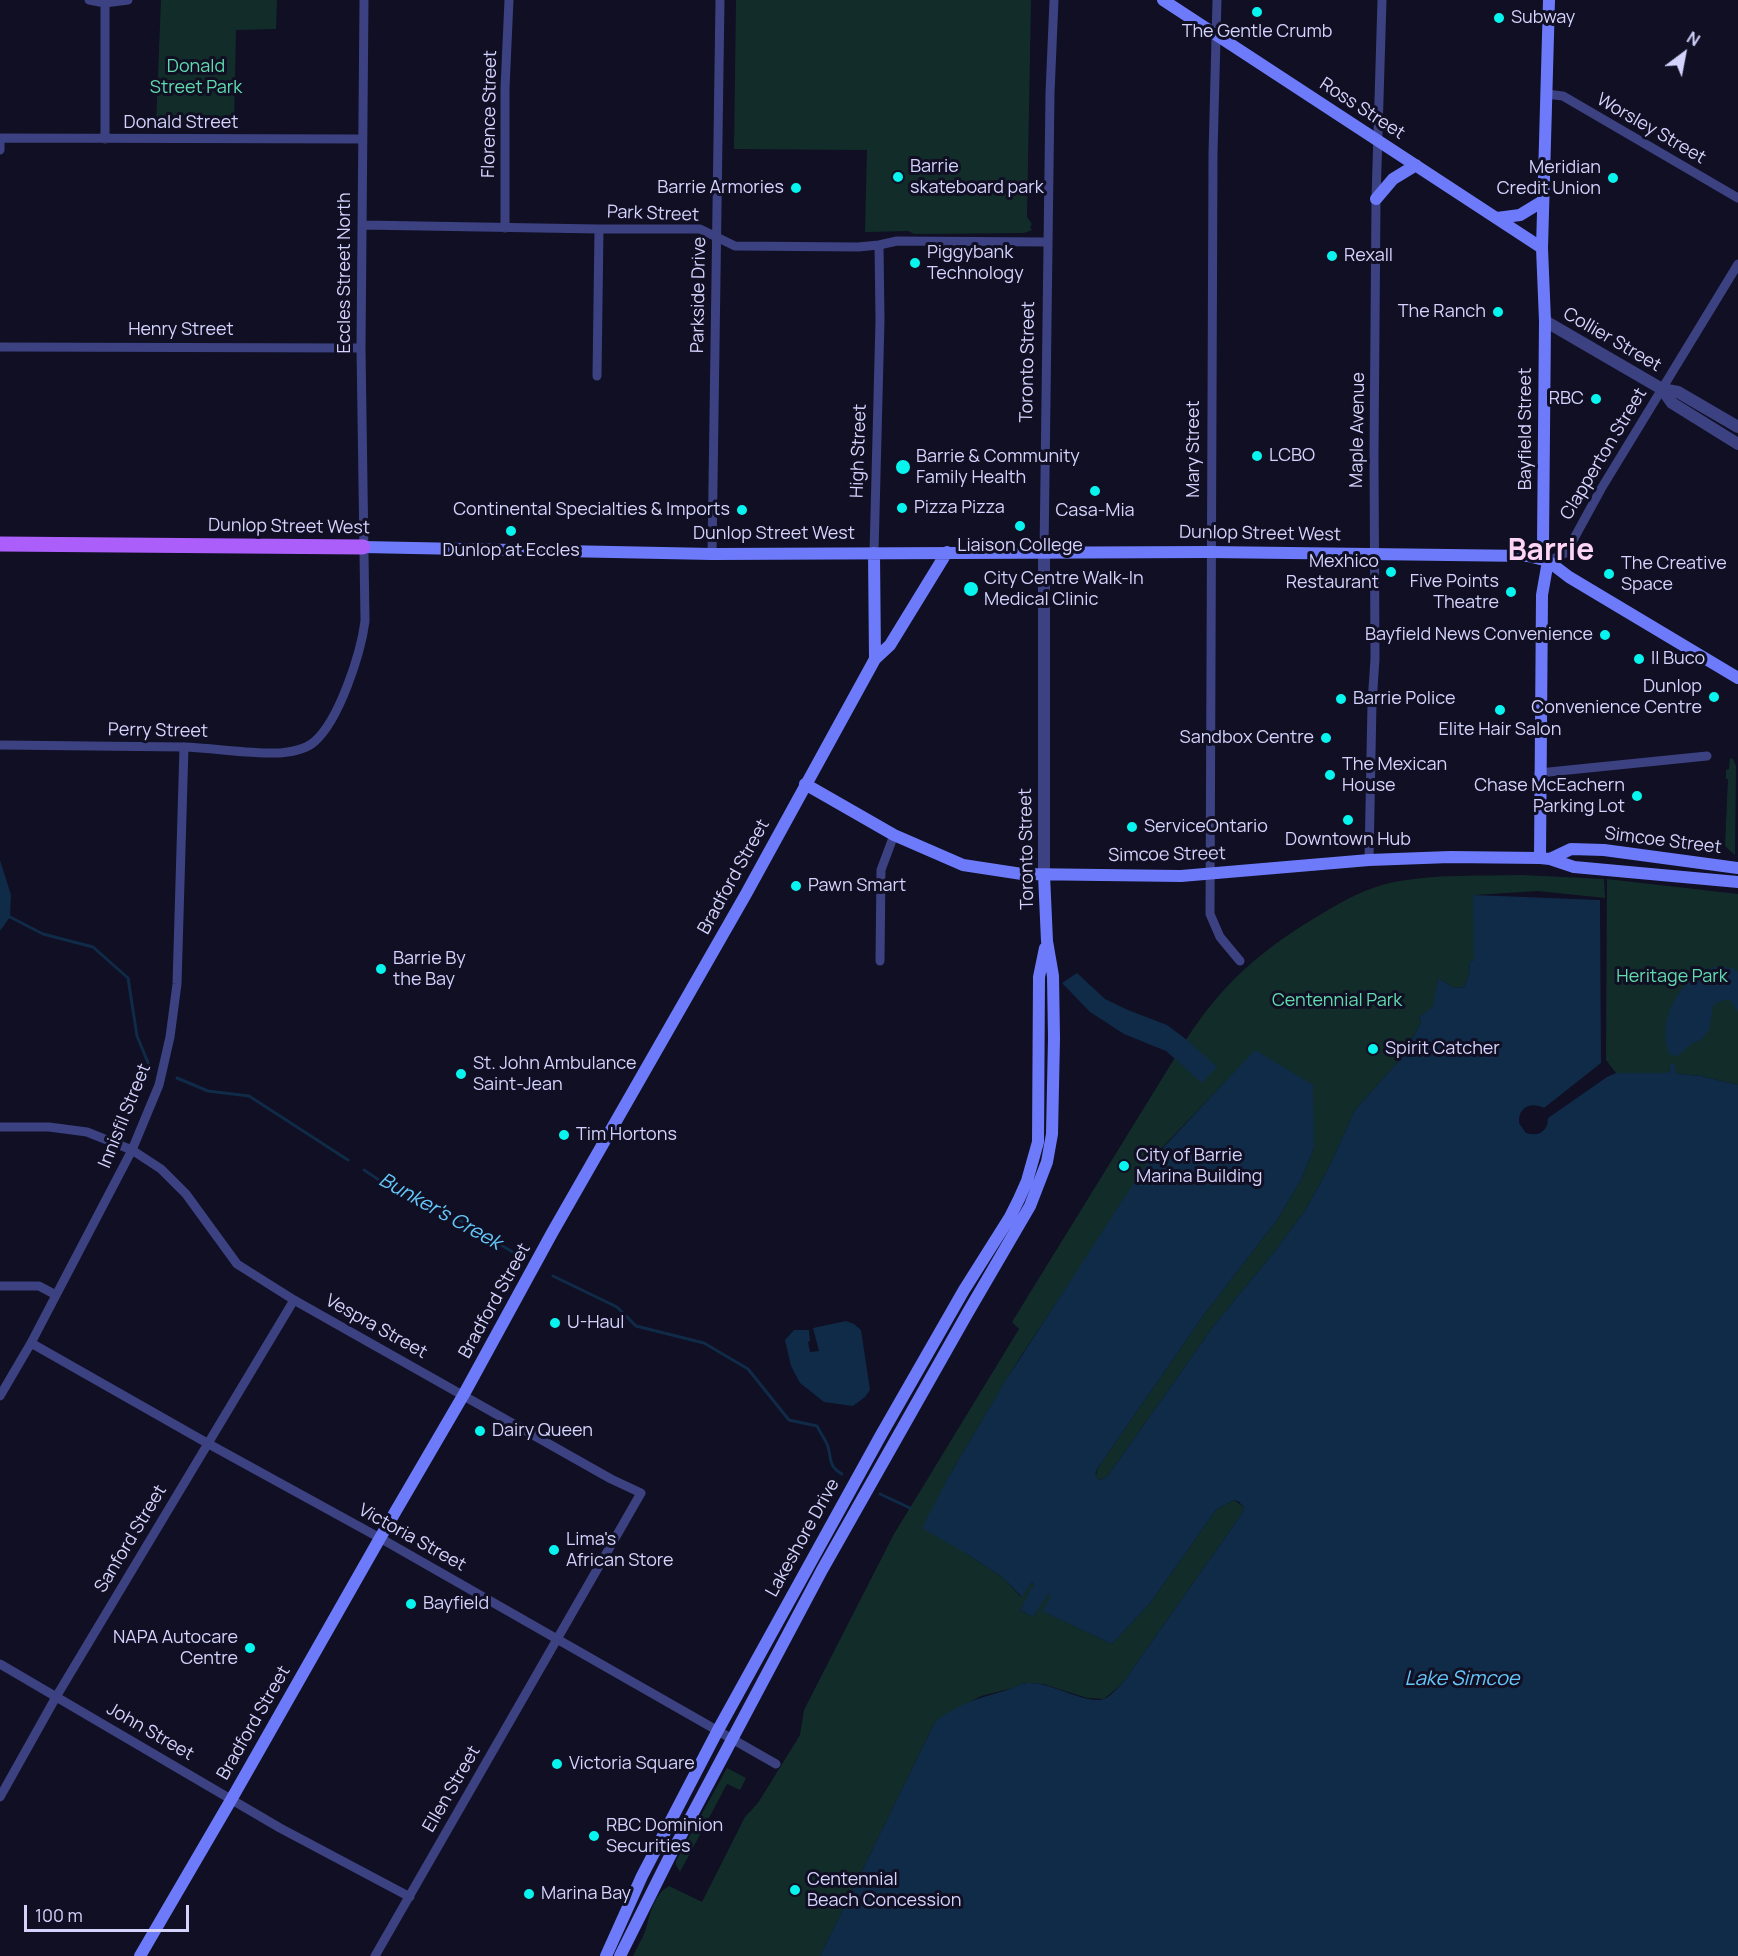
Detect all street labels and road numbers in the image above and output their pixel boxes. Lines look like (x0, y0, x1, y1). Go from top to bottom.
street label: Florence Street (478, 50, 502, 178)
street label: Ross Street (1315, 73, 1409, 145)
street label: Worsley Street (1593, 89, 1709, 169)
street label: Donald Street (124, 112, 238, 134)
street label: Eccles Street North (334, 192, 356, 354)
street label: Park Street (606, 202, 700, 226)
street label: Parkside Drive (687, 237, 711, 353)
street label: Toronto Street (1016, 301, 1040, 423)
street label: Collier Street (1559, 303, 1665, 377)
street label: Henry Street (128, 319, 234, 341)
street label: Bayfield Street (1515, 368, 1537, 490)
street label: Maple Avenue (1346, 372, 1370, 488)
street label: Clapperton Street (1556, 384, 1652, 524)
street label: Mary Street (1183, 400, 1205, 498)
street label: High Street (847, 403, 871, 499)
street label: Dunlop Street West (208, 515, 370, 539)
street label: Dunlop Street West (1179, 522, 1341, 546)
street label: Dunlop Street West (693, 523, 855, 545)
street label: Perry Street (108, 719, 208, 743)
street label: Toronto Street (1015, 788, 1039, 910)
street label: Bradford Street (694, 816, 774, 938)
street label: Simcoe Street (1603, 823, 1723, 859)
street label: Simcoe Street (1108, 843, 1226, 867)
street label: Innisfil Street (94, 1061, 156, 1171)
street label: Bradford Street (455, 1240, 535, 1362)
street label: Vespra Street (321, 1290, 431, 1364)
street label: Lakeshore Drive (762, 1475, 844, 1601)
street label: Sanford Street (90, 1481, 172, 1597)
street label: Victoria Street (355, 1500, 469, 1576)
street label: Bradford Street (213, 1662, 295, 1784)
street label: John Street (103, 1698, 197, 1766)
street label: Ellen Street (419, 1742, 485, 1836)

